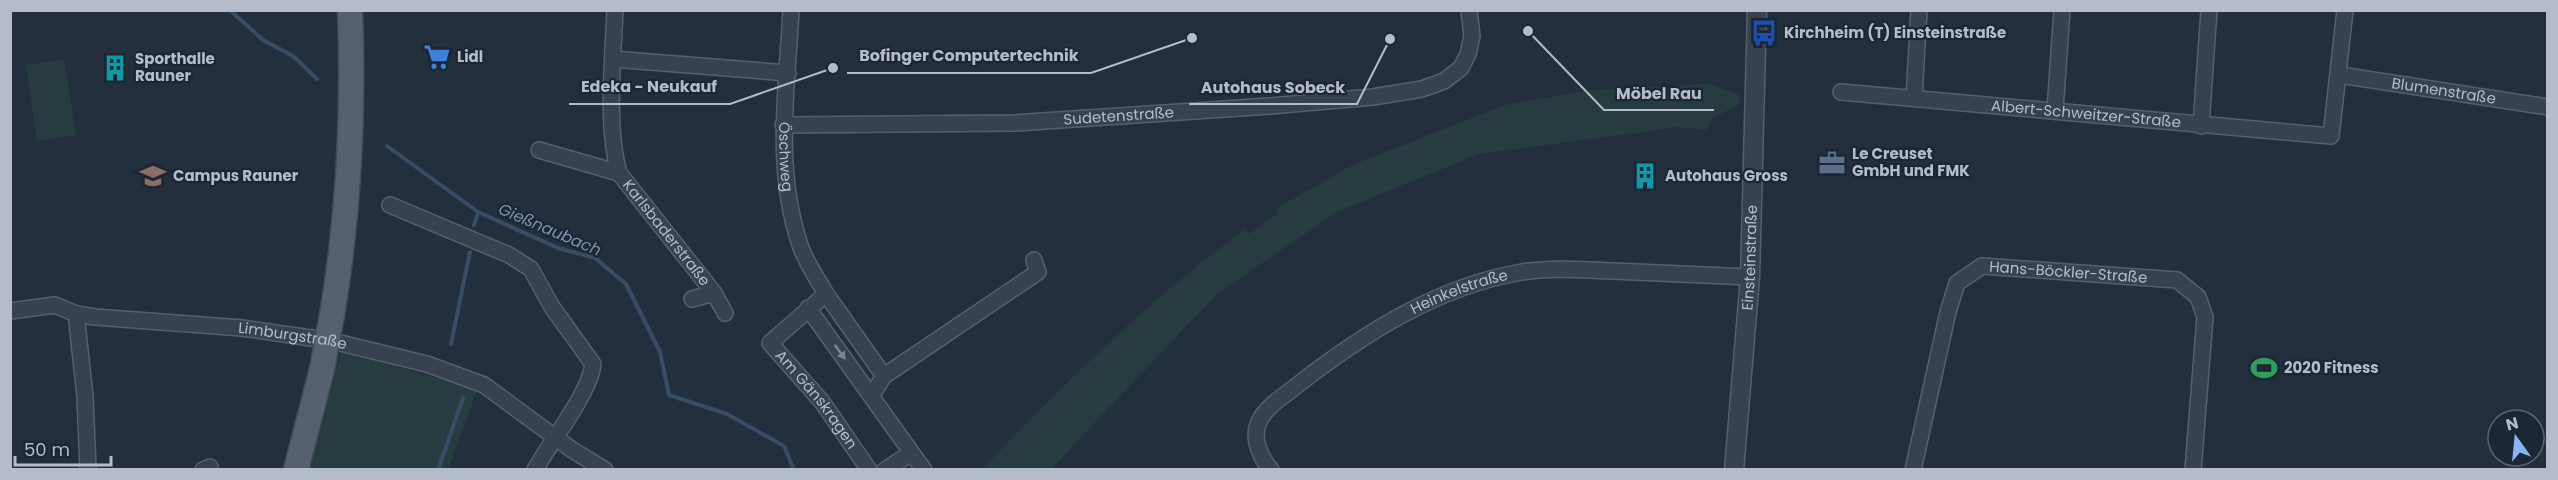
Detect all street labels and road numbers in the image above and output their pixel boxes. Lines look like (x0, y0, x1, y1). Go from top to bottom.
street label: Blumenstraße (2390, 72, 2498, 109)
street label: Albert-Schweitzer-Straße (1990, 95, 2182, 132)
street label: Sudetenstraße (1063, 101, 1175, 130)
street label: Öschweg (774, 122, 799, 193)
street label: Karlsbaderstraße (618, 175, 715, 290)
street label: Einsteinstraße (1736, 205, 1762, 311)
street label: Hans-Böckler-Straße (1989, 256, 2148, 288)
street label: Heinkelstraße (1407, 264, 1510, 319)
street label: Limburgstraße (238, 317, 349, 354)
street label: Am Gänskragen (771, 345, 863, 453)

